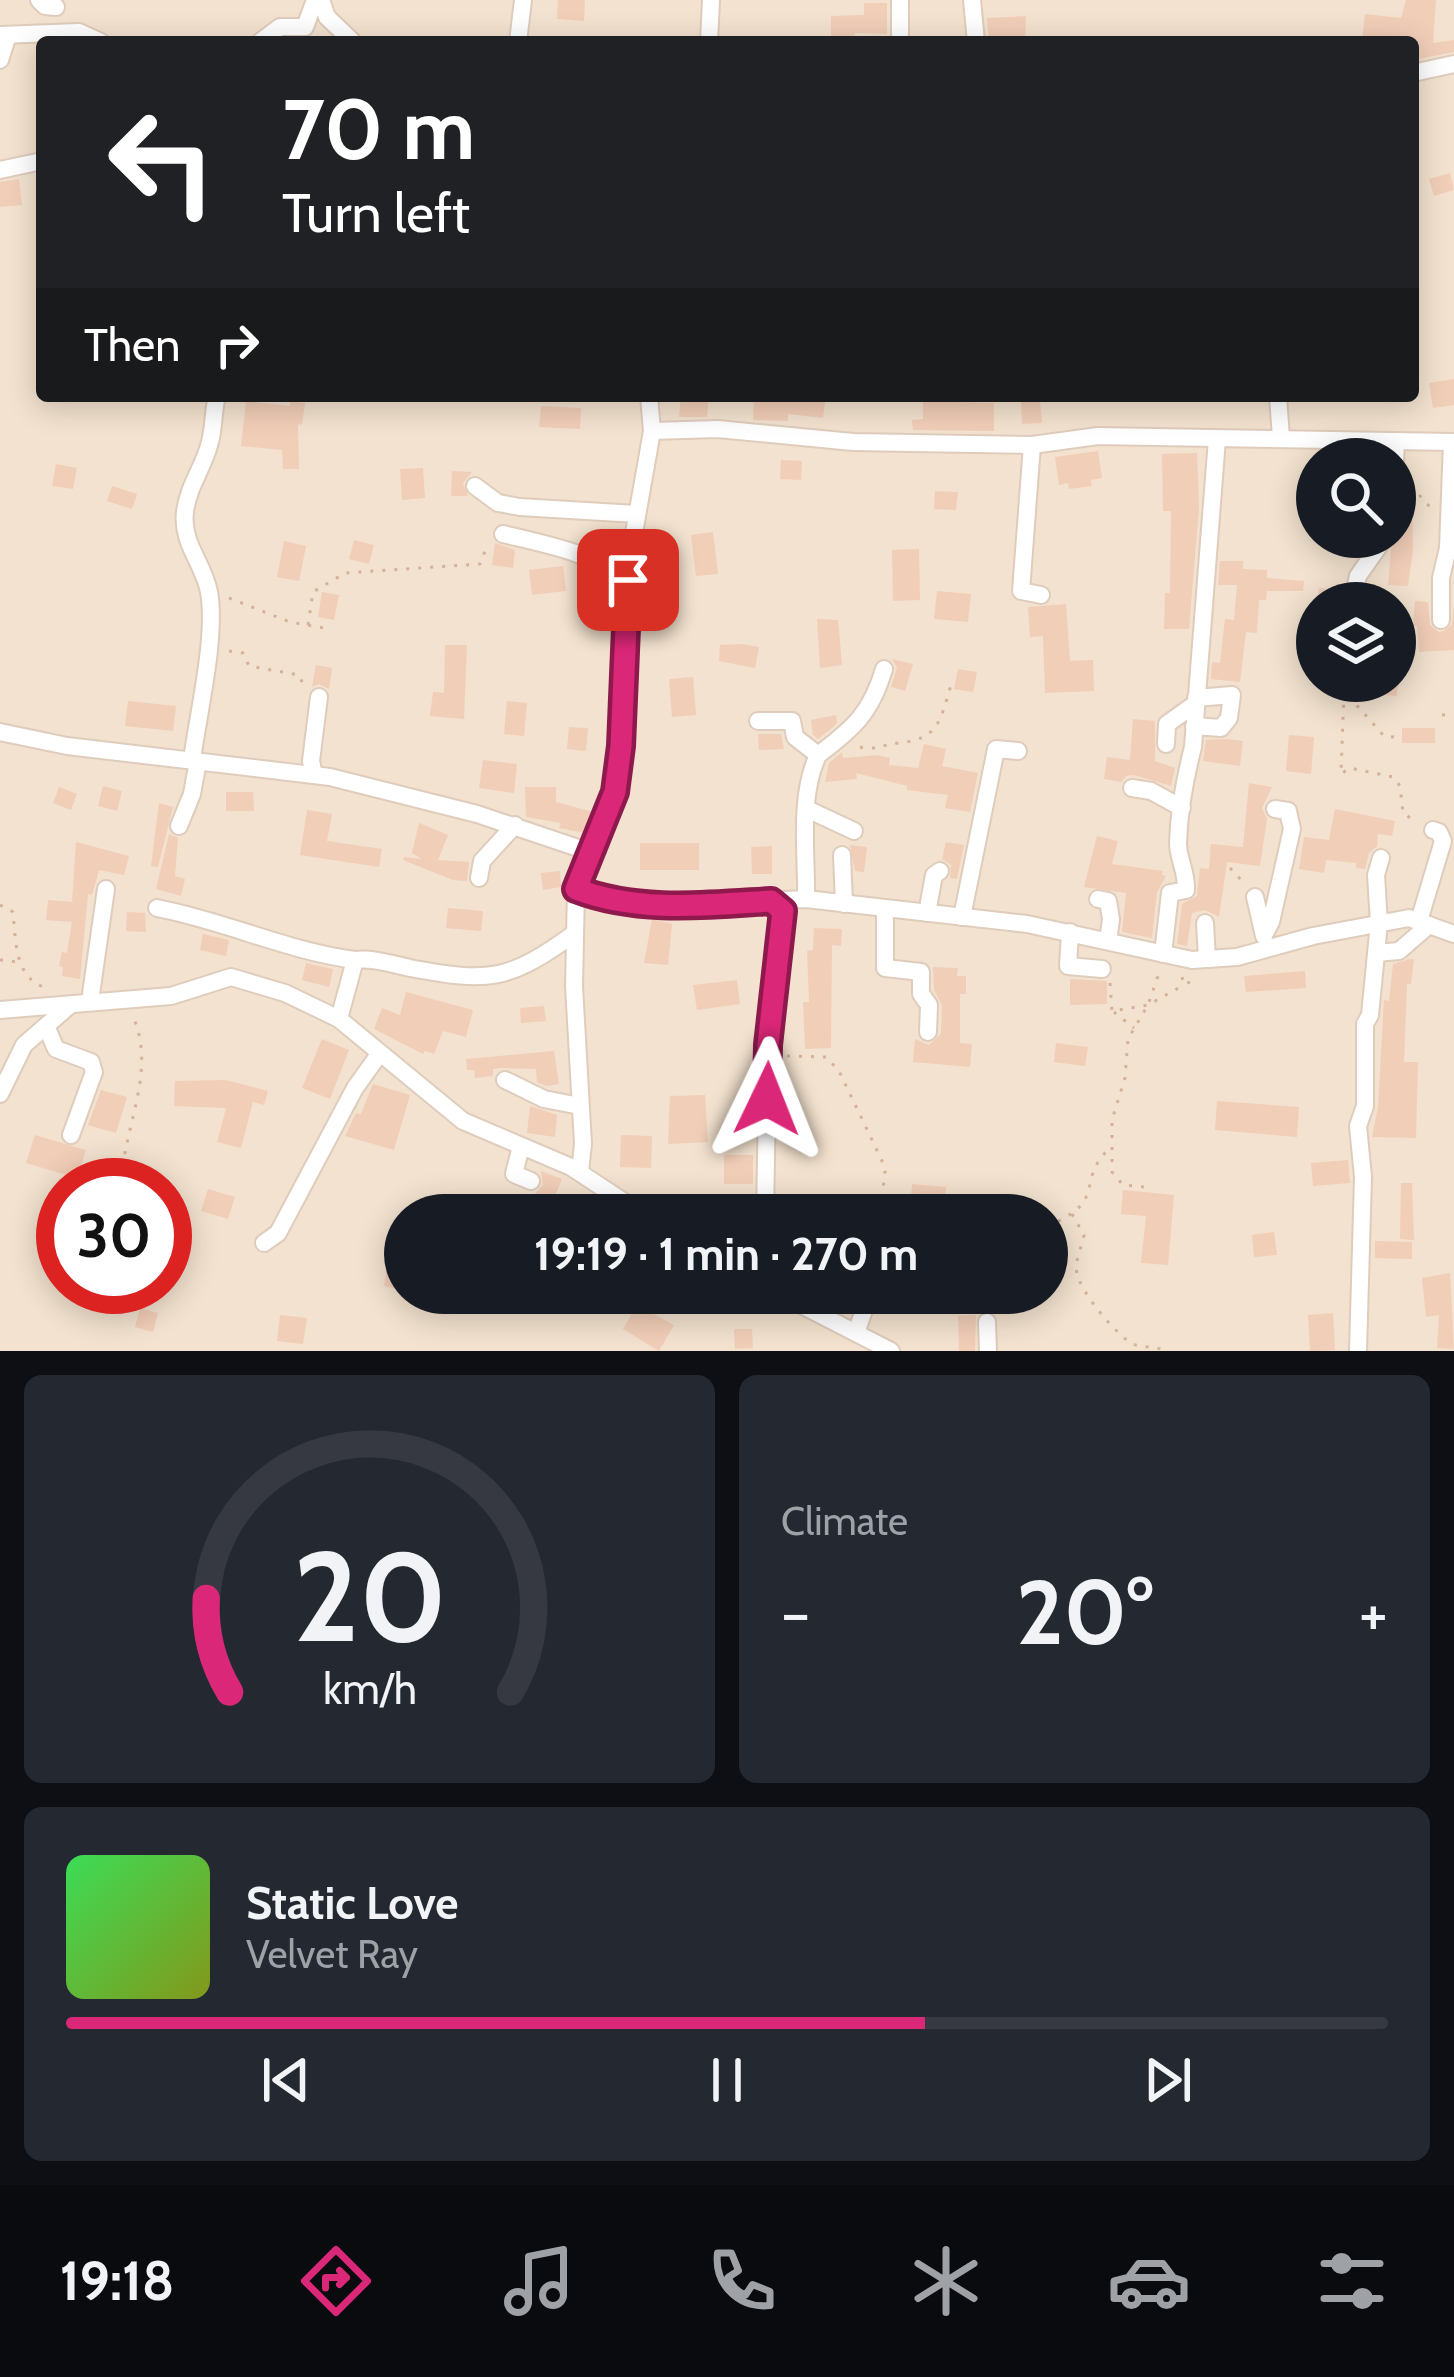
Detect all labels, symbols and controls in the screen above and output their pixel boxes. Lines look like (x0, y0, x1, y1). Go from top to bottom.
text: 70 m (282, 78, 475, 180)
icon: left (84, 84, 240, 240)
text: Turn left (282, 180, 470, 246)
icon: right (204, 312, 270, 378)
text: Then (84, 318, 180, 372)
map controls (1296, 438, 1416, 702)
button: search (1296, 438, 1416, 558)
pin (577, 529, 679, 631)
icon: arrive (595, 547, 661, 613)
button: layers (1296, 582, 1416, 702)
position arrow (704, 1036, 830, 1162)
speed limit sign: 30 (36, 1158, 192, 1314)
text: 19:19 · 1 min · 270 m (534, 1227, 918, 1281)
text: Climate (781, 1497, 908, 1545)
text: 20 (292, 1521, 447, 1672)
text: 20° (1016, 1557, 1153, 1667)
text: − (781, 1572, 810, 1653)
text: + (1359, 1572, 1388, 1653)
text: km/h (323, 1663, 416, 1715)
text: Static Love (246, 1876, 459, 1930)
text: Velvet Ray (246, 1930, 418, 1978)
icon: previous (253, 2047, 319, 2113)
icon: pause (694, 2047, 760, 2113)
icon: next (1135, 2047, 1201, 2113)
icon: directions (294, 2239, 378, 2323)
icon: music (497, 2239, 581, 2323)
icon: phone (700, 2239, 784, 2323)
icon: climate (904, 2239, 988, 2323)
icon: car (1107, 2239, 1191, 2323)
icon: filters (1310, 2239, 1394, 2323)
text: 19:18 (60, 2248, 174, 2314)

